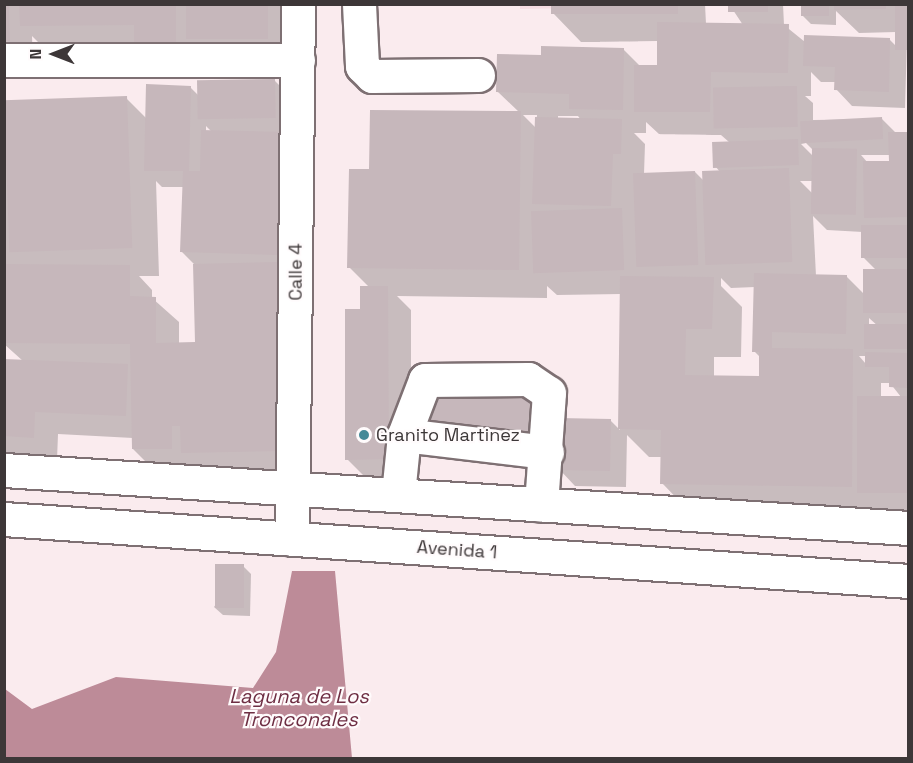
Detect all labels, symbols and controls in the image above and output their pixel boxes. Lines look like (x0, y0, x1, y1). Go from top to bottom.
north arrow (24, 24, 84, 84)
text: N (25, 49, 46, 59)
street label: Calle 4 (285, 243, 307, 301)
place label: Granito Martinez (376, 424, 520, 446)
marker: Granito Martinez (357, 428, 371, 442)
street label: Avenida 1 (416, 536, 498, 564)
water label: Laguna de Los Tronconales (229, 685, 369, 732)

